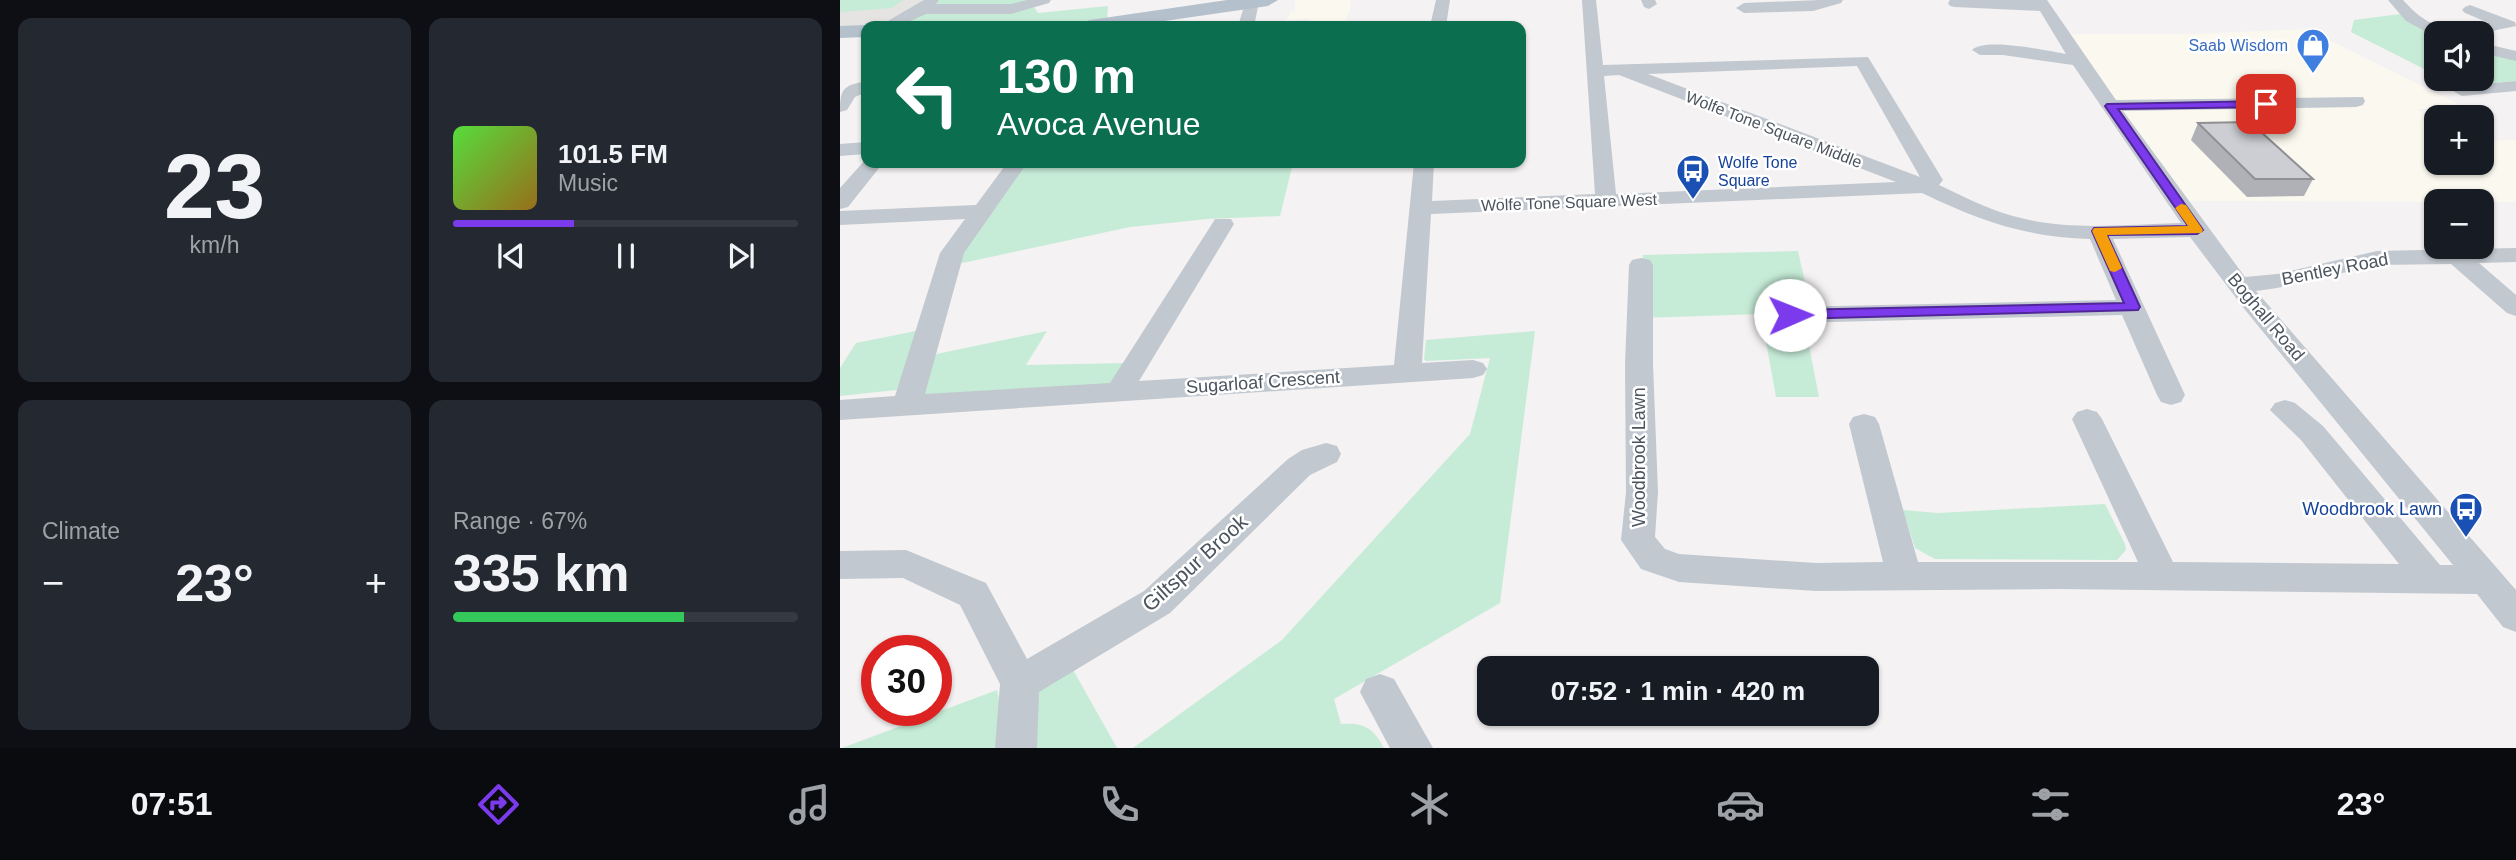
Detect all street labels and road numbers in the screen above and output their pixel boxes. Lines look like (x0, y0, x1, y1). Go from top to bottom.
street label: Wolfe Tone Square Middle (1683, 86, 1865, 172)
street label: Wolfe Tone Square West (1481, 191, 1658, 214)
street label: Bentley Road (2280, 249, 2390, 289)
street label: Boghall Road (2224, 269, 2308, 365)
street label: Sugarloaf Crescent (1185, 367, 1341, 397)
street label: Woodbrook Lawn (1629, 387, 1649, 527)
street label: Giltspur Brook (1138, 509, 1252, 616)

